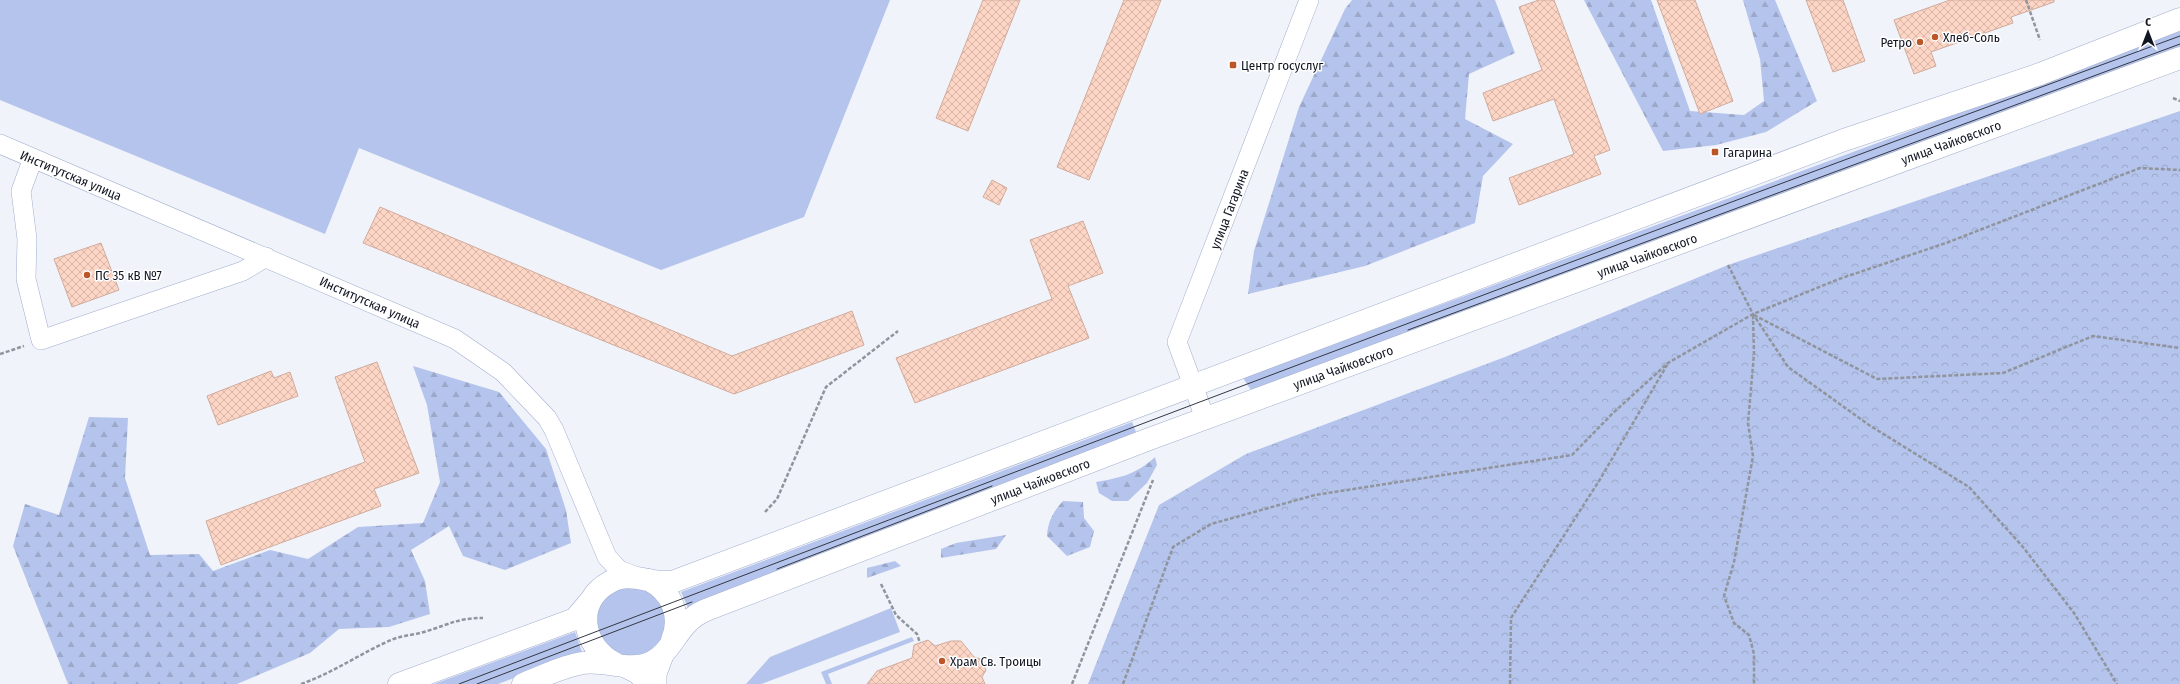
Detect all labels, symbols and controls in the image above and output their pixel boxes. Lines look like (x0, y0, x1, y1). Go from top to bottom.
north arrow (2128, 12, 2168, 52)
text: С (2145, 16, 2151, 29)
place label: Хлеб-Соль (1943, 30, 2000, 45)
marker: Хлеб-Соль (1930, 32, 1940, 42)
place label: Ретро (1880, 35, 1912, 50)
marker: Ретро (1915, 37, 1925, 47)
place label: Центр госуслуг (1241, 58, 1323, 73)
marker: Центр госуслуг (1228, 60, 1238, 70)
street label: улица Чайковского (1899, 117, 2003, 168)
place label: Гагарина (1723, 145, 1772, 160)
street label: Институтская улица (18, 147, 124, 204)
marker: Гагарина (1710, 147, 1720, 157)
street label: улица Гагарина (1207, 167, 1252, 251)
street label: улица Чайковского (1595, 230, 1699, 281)
place label: ПС 35 кВ №7 (95, 268, 162, 283)
marker: ПС 35 кВ №7 (82, 270, 92, 280)
street label: Институтская улица (317, 274, 422, 331)
street label: улица Чайковского (1291, 342, 1395, 393)
street label: улица Чайковского (988, 456, 1092, 507)
place label: Храм Св. Троицы (950, 654, 1042, 669)
marker: Храм Св. Троицы (937, 656, 947, 666)

